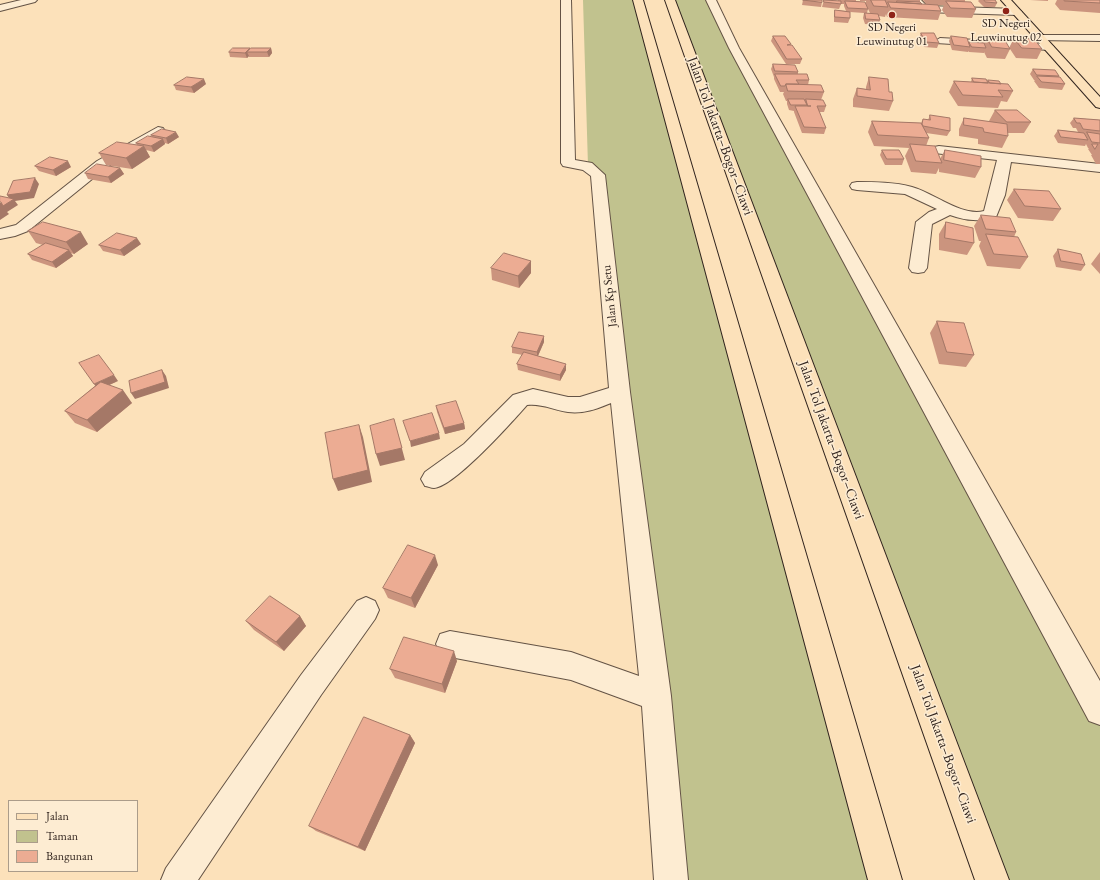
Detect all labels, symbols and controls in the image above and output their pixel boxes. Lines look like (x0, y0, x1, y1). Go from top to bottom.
marker: SD Negeri Leuwinutug 02 (1001, 6, 1011, 16)
marker: SD Negeri Leuwinutug 01 (887, 10, 897, 20)
place label: SD Negeri Leuwinutug 02 (970, 17, 1042, 45)
place label: SD Negeri Leuwinutug 01 (856, 21, 928, 49)
street label: Jalan Tol Jakarta–Bogor–Ciawi (683, 54, 757, 218)
street label: Jalan Kp Setu (600, 264, 620, 328)
street label: Jalan Tol Jakarta–Bogor–Ciawi (794, 358, 868, 522)
street label: Jalan Tol Jakarta–Bogor–Ciawi (906, 662, 980, 826)
legend (8, 800, 138, 872)
text: Jalan (46, 808, 69, 824)
text: Taman (46, 828, 78, 844)
text: Bangunan (46, 848, 93, 864)

